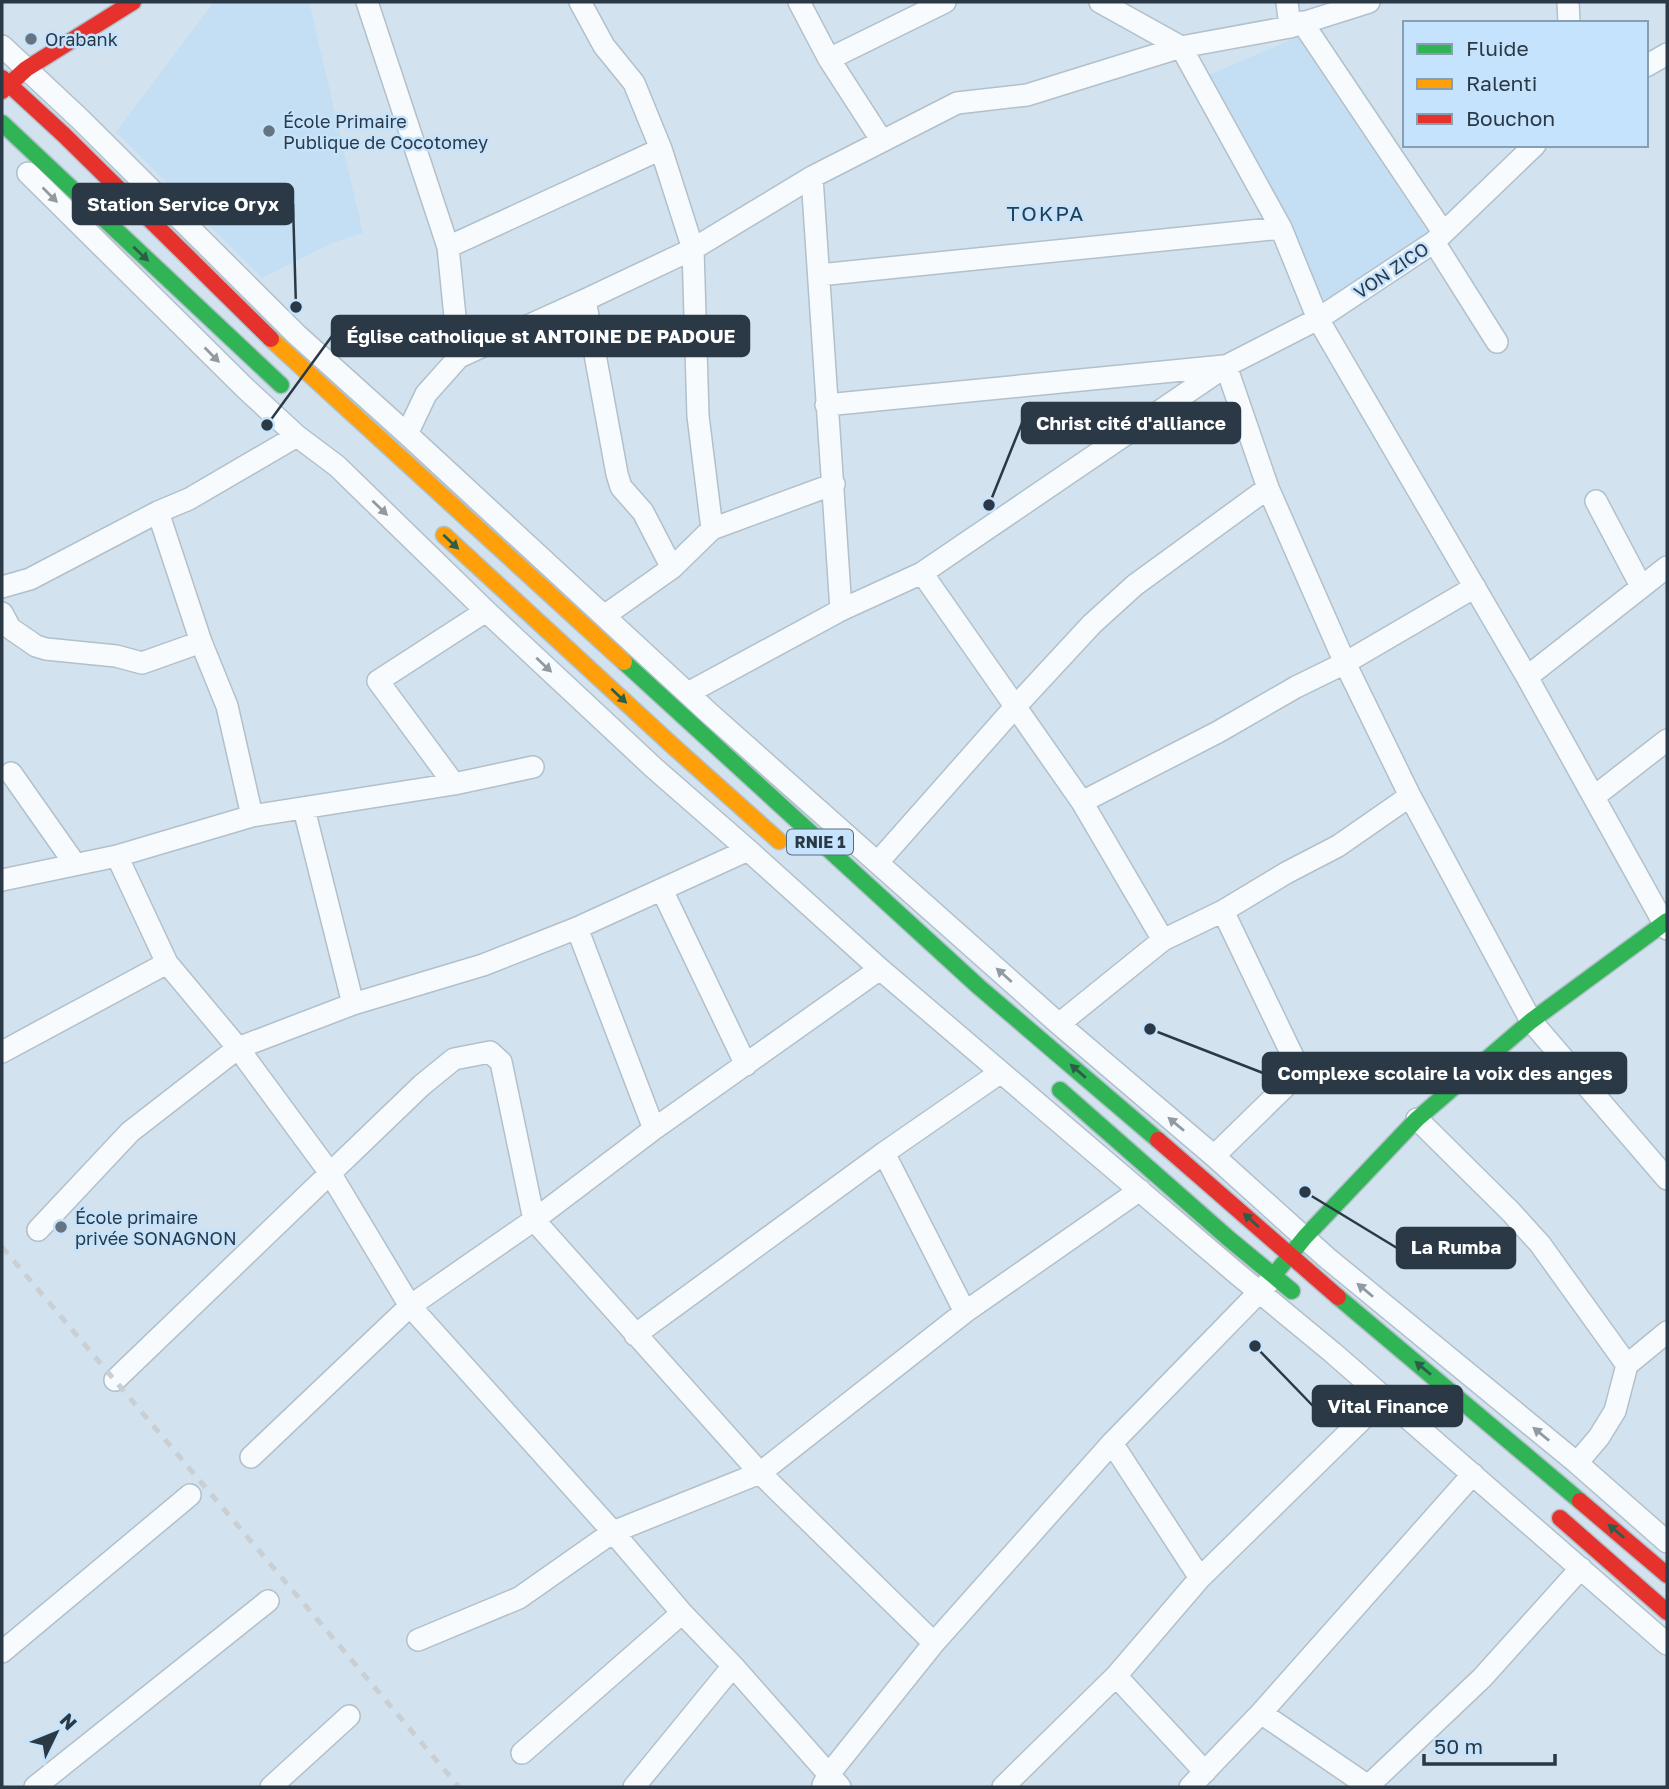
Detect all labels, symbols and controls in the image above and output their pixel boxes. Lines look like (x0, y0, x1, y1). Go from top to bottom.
legend (1403, 21, 1648, 147)
place label: Orabank (45, 28, 118, 50)
marker: Orabank (23, 31, 39, 47)
text: Fluide (1466, 35, 1529, 61)
text: Ralenti (1466, 70, 1537, 96)
text: Bouchon (1466, 105, 1555, 131)
place label: École Primaire Publique de Cocotomey (283, 110, 488, 153)
marker: École Primaire Publique de Cocotomey (261, 123, 277, 139)
callout: Station Service Oryx (73, 184, 293, 224)
one-way arrow (41, 186, 58, 202)
text: Station Service Oryx (87, 192, 279, 215)
district label: TOKPA (1007, 200, 1085, 226)
street label: VON ZICO (1350, 237, 1432, 303)
one-way arrow (132, 245, 149, 261)
callout: Église catholique st ANTOINE DE PADOUE (332, 316, 749, 356)
text: Église catholique st ANTOINE DE PADOUE (347, 324, 736, 347)
one-way arrow (203, 346, 219, 363)
callout: Christ cité d'alliance (1022, 403, 1240, 443)
text: Christ cité d'alliance (1036, 411, 1226, 434)
one-way arrow (371, 499, 388, 515)
one-way arrow (442, 533, 459, 549)
one-way arrow (535, 657, 552, 673)
one-way arrow (610, 688, 628, 704)
road number: RNIE 1 (787, 830, 853, 855)
one-way arrow (995, 968, 1012, 983)
callout: Complexe scolaire la voix des anges (1263, 1053, 1626, 1093)
text: Complexe scolaire la voix des anges (1277, 1061, 1613, 1084)
one-way arrow (1069, 1063, 1087, 1079)
one-way arrow (1167, 1117, 1184, 1132)
place label: École primaire privée SONAGNON (75, 1206, 237, 1249)
one-way arrow (1243, 1212, 1260, 1228)
marker: École primaire privée SONAGNON (53, 1219, 69, 1235)
callout: La Rumba (1397, 1228, 1515, 1268)
text: La Rumba (1411, 1235, 1501, 1258)
one-way arrow (1357, 1283, 1374, 1298)
one-way arrow (1414, 1360, 1432, 1376)
callout: Vital Finance (1313, 1386, 1462, 1426)
text: Vital Finance (1327, 1394, 1449, 1417)
one-way arrow (1533, 1427, 1550, 1442)
one-way arrow (1607, 1524, 1624, 1539)
north arrow (21, 1698, 91, 1768)
text: N (55, 1708, 82, 1734)
scale bar (1424, 1722, 1555, 1766)
text: 50 m (1434, 1733, 1483, 1759)

